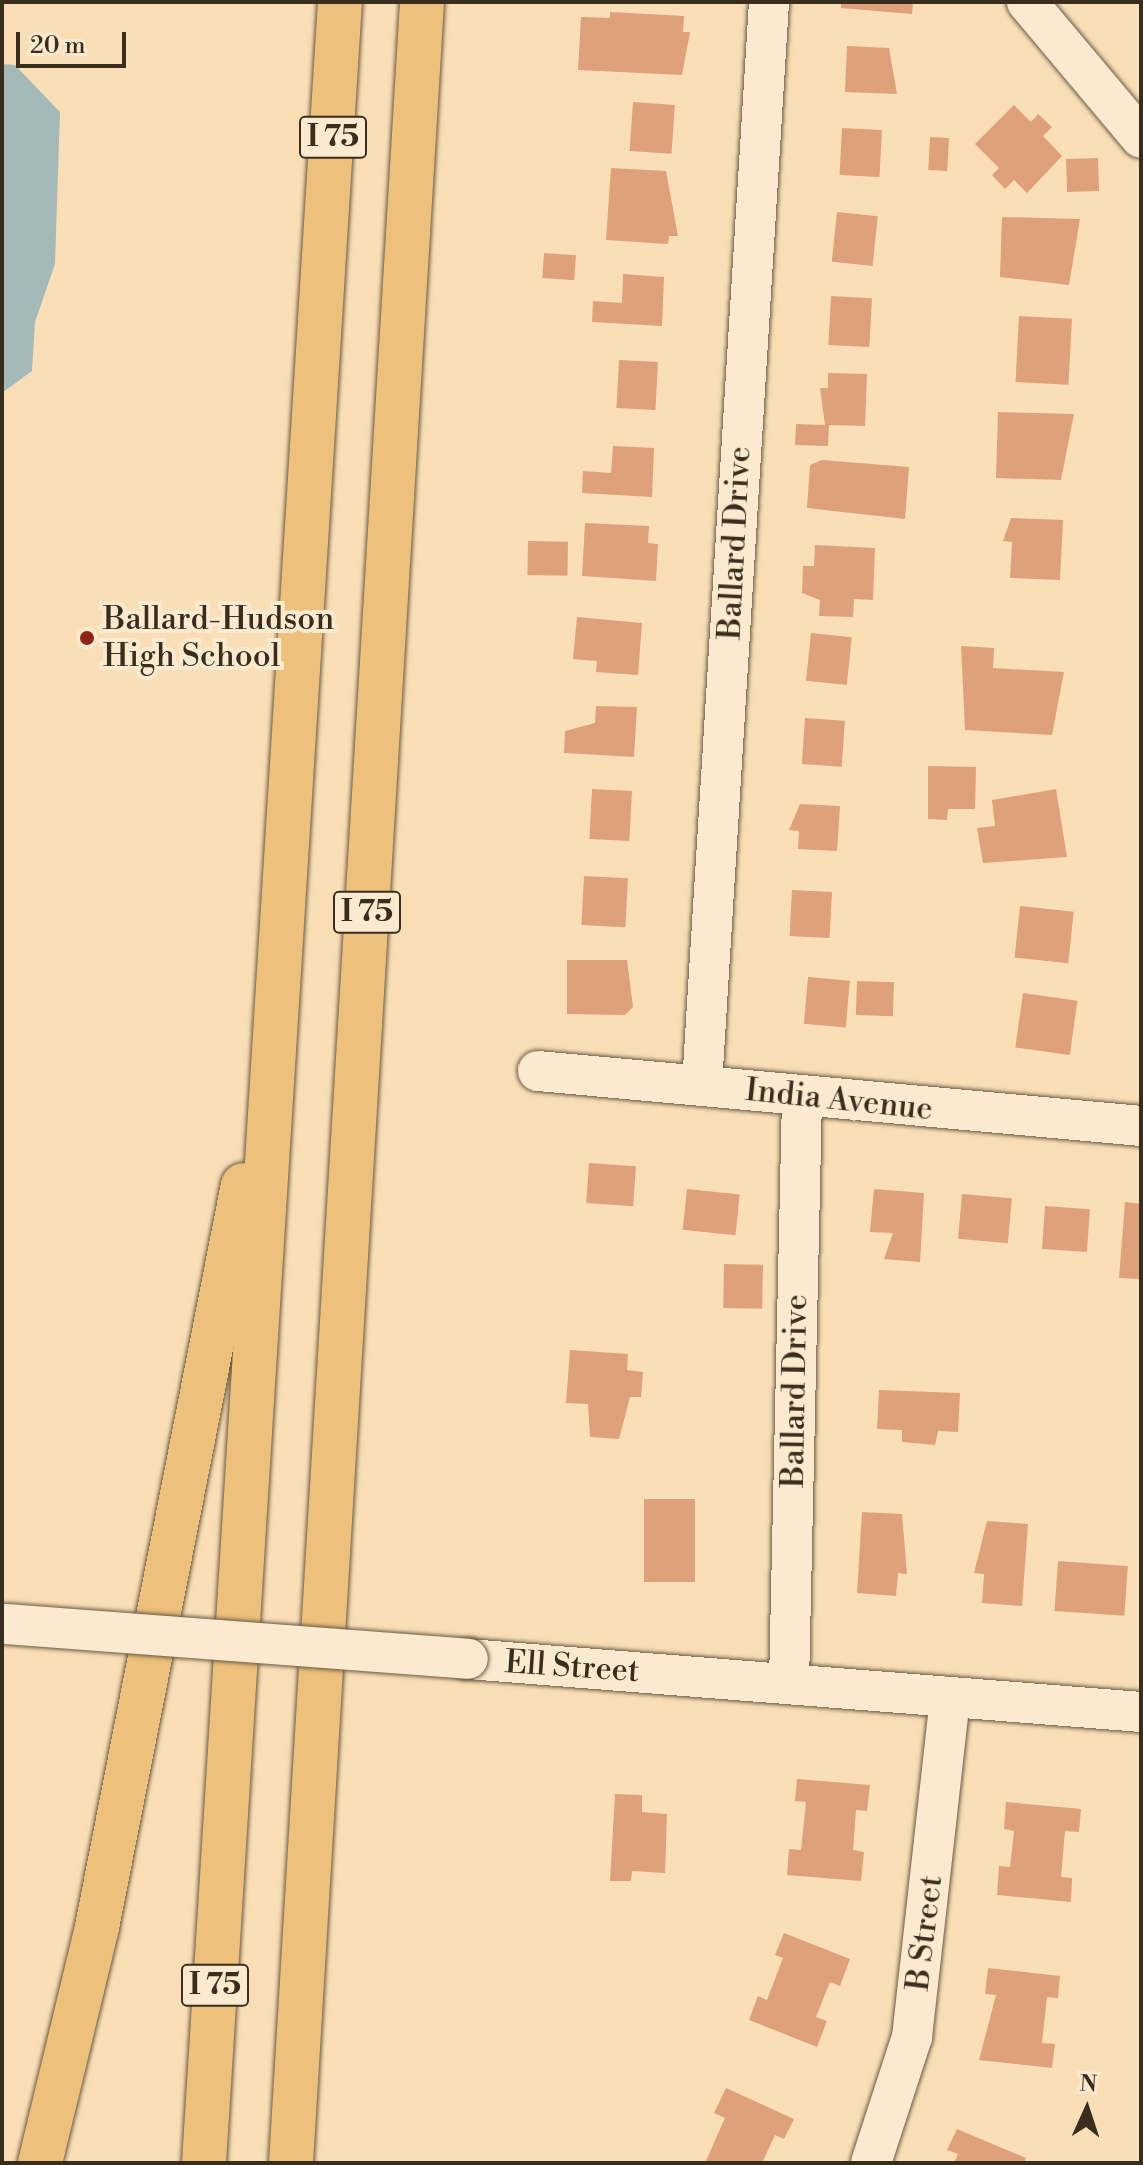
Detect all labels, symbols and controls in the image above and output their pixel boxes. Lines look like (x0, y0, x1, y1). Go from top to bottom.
scale bar (20, 16, 130, 66)
text: 20 m (30, 31, 86, 61)
road number: I 75 (299, 111, 367, 163)
street label: Ballard Drive (711, 445, 759, 641)
place label: Ballard-Hudson High School (103, 601, 334, 676)
marker: Ballard-Hudson High School (78, 629, 96, 647)
road number: I 75 (333, 886, 401, 938)
street label: India Avenue (743, 1071, 935, 1129)
street label: Ballard Drive (774, 1294, 816, 1488)
street label: Ell Street (504, 1643, 640, 1691)
street label: B Street (899, 1873, 951, 1993)
road number: I 75 (181, 1959, 249, 2011)
north arrow (1047, 2069, 1127, 2149)
text: N (1079, 2071, 1098, 2098)

